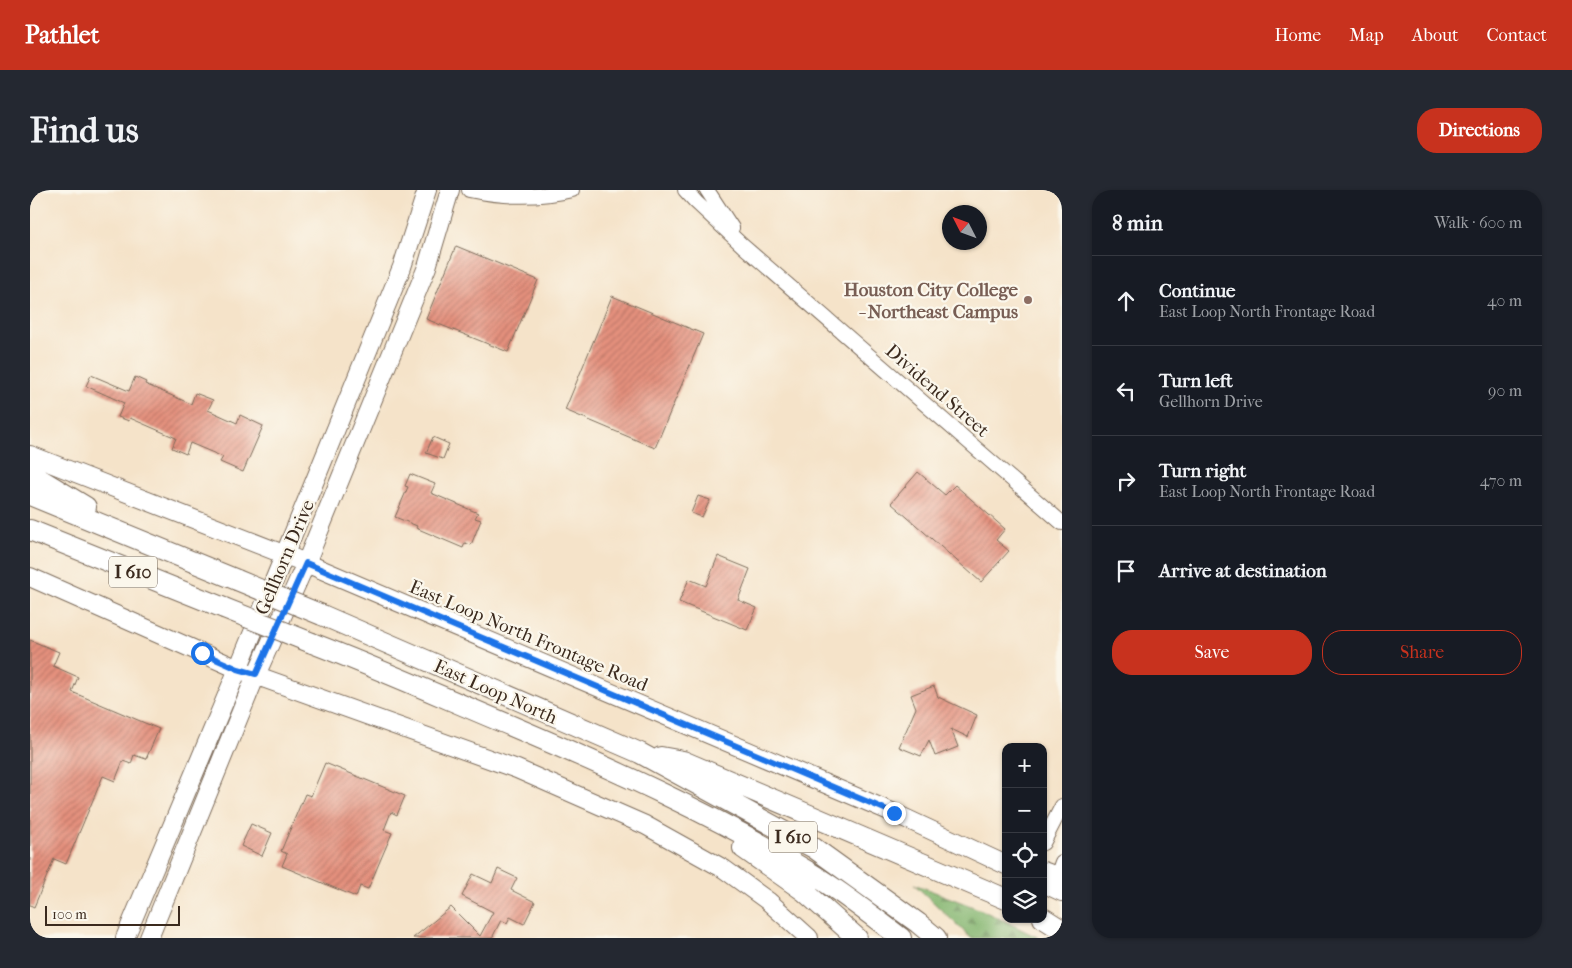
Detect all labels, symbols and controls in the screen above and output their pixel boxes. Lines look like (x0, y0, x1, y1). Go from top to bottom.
text: Pathlet (25, 21, 99, 49)
text: Home (1274, 25, 1321, 46)
text: Map (1349, 25, 1384, 46)
text: About (1412, 25, 1458, 46)
text: Contact (1486, 25, 1547, 46)
button: Directions (1417, 108, 1542, 153)
text: Find us (30, 110, 139, 151)
north arrow (942, 205, 987, 250)
text: 8 min (1112, 211, 1163, 235)
text: Walk · 600 m (1434, 213, 1522, 232)
place label: Houston City College - Northeast Campus (844, 279, 1019, 323)
text: Continue (1159, 280, 1235, 302)
icon: ahead (1112, 287, 1140, 315)
text: 40 m (1487, 291, 1522, 310)
marker: Houston City College - Northeast Campus (1022, 294, 1034, 306)
text: East Loop North Frontage Road (1159, 302, 1375, 321)
street label: Dividend Street (881, 340, 994, 442)
text: Turn left (1159, 370, 1233, 392)
icon: left (1112, 377, 1140, 405)
text: 90 m (1488, 381, 1522, 400)
text: Gellhorn Drive (1159, 392, 1263, 411)
text: Turn right (1159, 460, 1246, 482)
icon: right (1112, 467, 1140, 495)
text: 470 m (1480, 471, 1522, 490)
text: East Loop North Frontage Road (1159, 482, 1375, 501)
street label: Gellhorn Drive (251, 496, 319, 618)
road number: I 610 (109, 557, 157, 588)
icon: arrive (1112, 557, 1140, 585)
text: Arrive at destination (1159, 560, 1327, 582)
street label: East Loop North Frontage Road (406, 574, 652, 696)
button: Save (1112, 630, 1312, 675)
button: Share (1322, 630, 1522, 675)
route start (191, 642, 214, 665)
street label: East Loop North (431, 654, 561, 728)
map controls (1002, 743, 1047, 923)
button: + (1002, 743, 1047, 788)
button: − (1002, 788, 1047, 833)
route end (883, 802, 906, 825)
road number: I 610 (769, 822, 817, 852)
button: locate (1002, 833, 1047, 878)
button: layers (1002, 878, 1047, 923)
scale bar (45, 903, 180, 926)
text: 100 m (52, 906, 87, 923)

